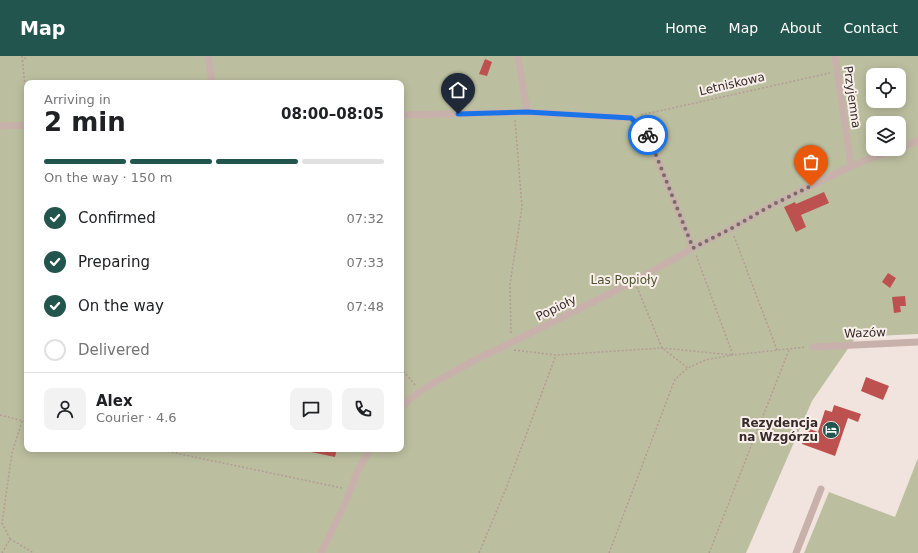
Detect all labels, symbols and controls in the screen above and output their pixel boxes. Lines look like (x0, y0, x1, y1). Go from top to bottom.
text: Map (20, 17, 65, 39)
text: Home (665, 20, 707, 36)
text: Map (729, 20, 758, 36)
text: About (780, 20, 822, 36)
text: Contact (844, 20, 898, 36)
street label: Przyjemna (841, 65, 863, 129)
map controls (866, 68, 906, 156)
button: locate (866, 68, 906, 108)
street label: Letniskowa (698, 70, 766, 98)
pin (441, 73, 475, 114)
icon: home (447, 79, 469, 101)
text: Arriving in (44, 92, 111, 107)
text: 08:00–08:05 (281, 105, 384, 123)
text: 2 min (44, 107, 126, 137)
courier (628, 115, 668, 155)
button: layers (866, 116, 906, 156)
icon: bike (637, 124, 659, 146)
pin (794, 145, 828, 186)
icon: bag (800, 151, 822, 173)
text: On the way · 150 m (44, 170, 172, 185)
icon: check (44, 207, 66, 229)
text: Confirmed (78, 209, 156, 227)
text: 07:32 (347, 211, 384, 226)
icon: check (44, 251, 66, 273)
text: Preparing (78, 253, 150, 271)
text: 07:33 (347, 255, 384, 270)
park label: Las Popioły (590, 273, 658, 287)
street label: Popioły (534, 292, 578, 324)
icon: check (44, 295, 66, 317)
text: On the way (78, 297, 164, 315)
text: 07:48 (347, 299, 384, 314)
street label: Wazów (844, 325, 886, 341)
text: Delivered (78, 341, 150, 359)
button: person (44, 388, 86, 430)
button: chat (290, 388, 332, 430)
button: phone (342, 388, 384, 430)
text: Alex (96, 392, 133, 410)
text: Courier · 4.6 (96, 410, 177, 425)
place label: Rezydencja na Wzgórzu (739, 416, 818, 444)
hotel icon: Rezydencja na Wzgórzu (821, 420, 841, 440)

